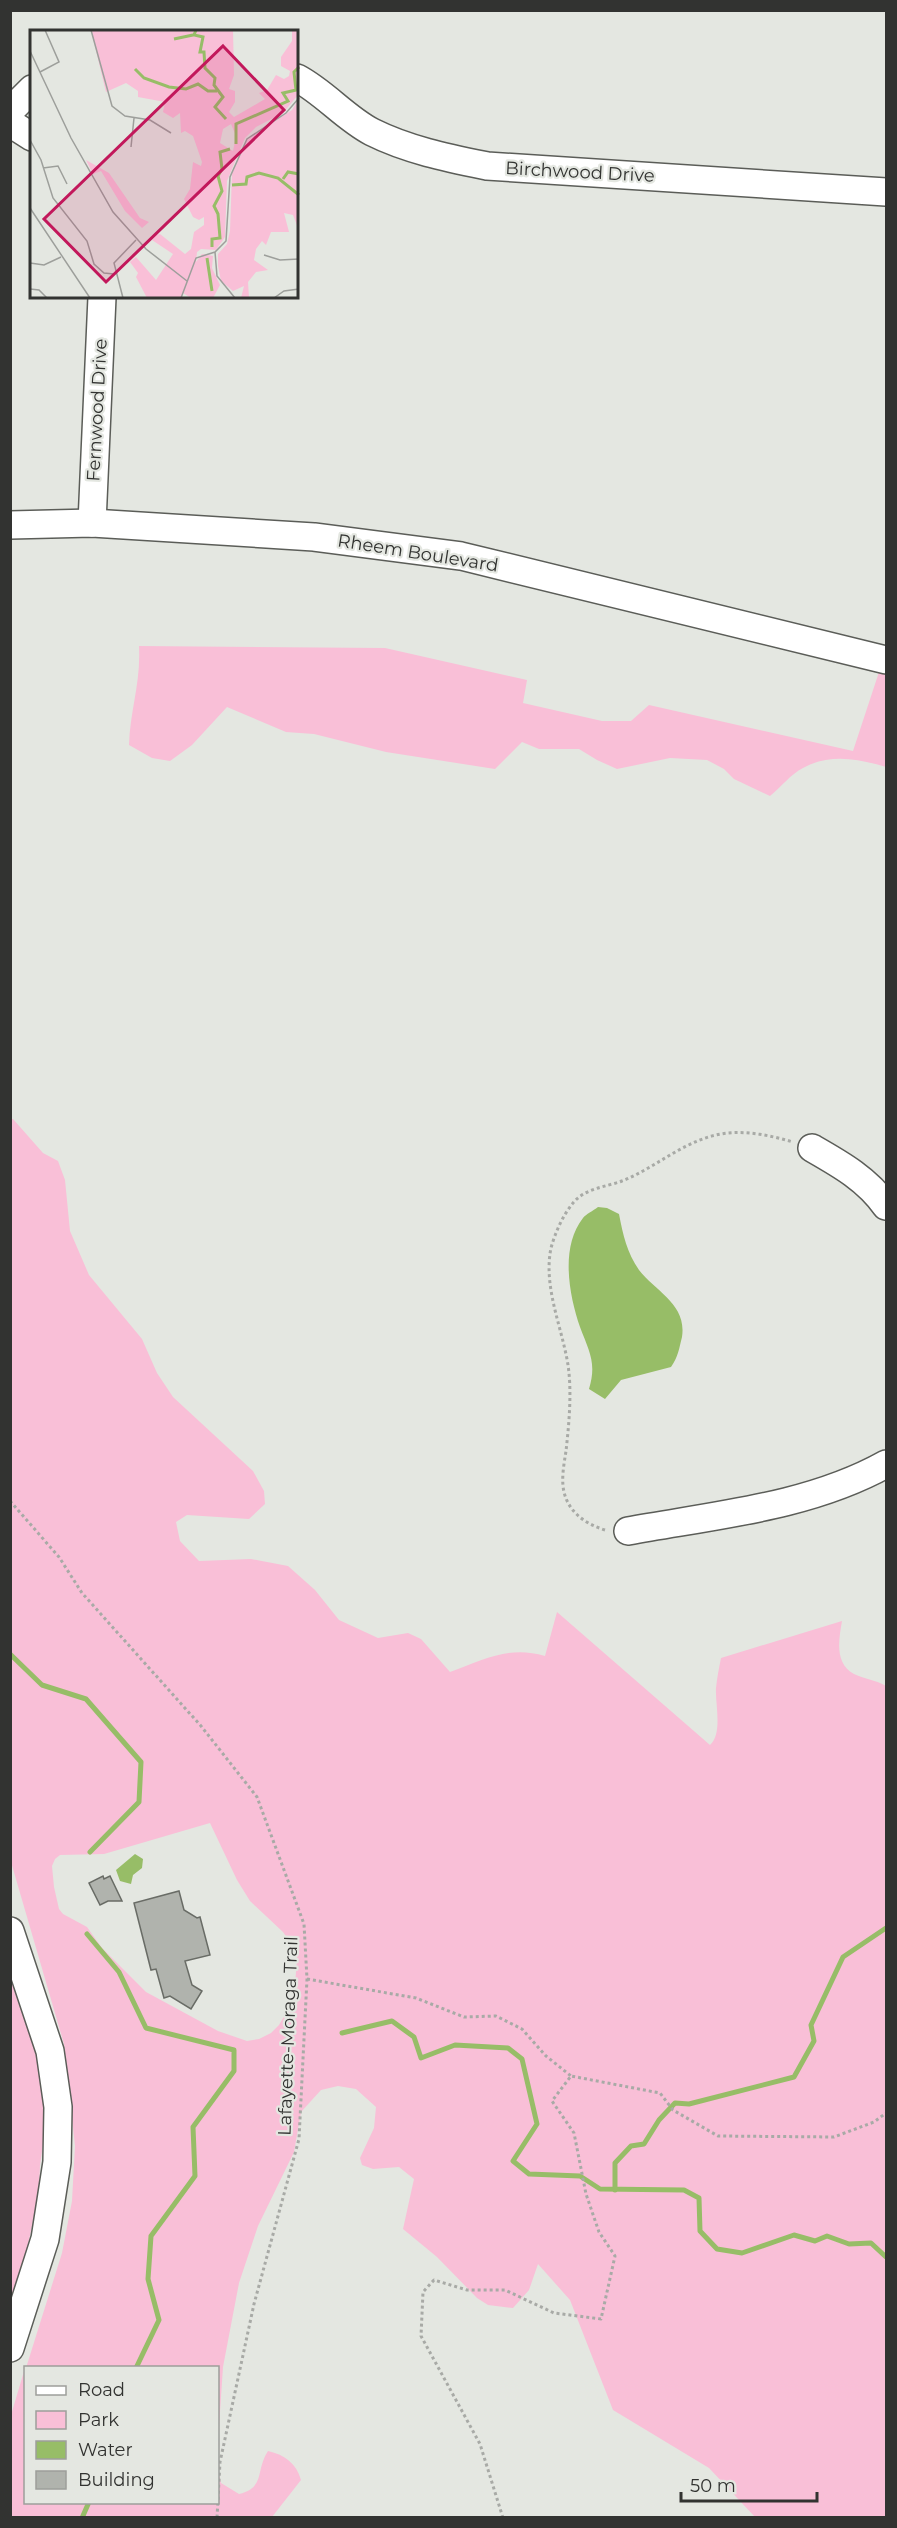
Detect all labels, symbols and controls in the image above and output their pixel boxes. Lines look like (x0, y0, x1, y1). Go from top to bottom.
inset map (30, 30, 298, 298)
street label: Birchwood Drive (505, 157, 655, 187)
street label: Fernwood Drive (82, 338, 112, 482)
street label: Rheem Boulevard (336, 529, 500, 577)
street label: Lafayette-Moraga Trail (274, 1936, 302, 2136)
legend (24, 2366, 219, 2504)
text: Road (78, 2379, 125, 2401)
text: Park (78, 2409, 119, 2431)
text: Water (78, 2439, 133, 2461)
scale bar (681, 2465, 818, 2503)
text: Building (78, 2469, 155, 2491)
text: 50 m (690, 2475, 736, 2497)

